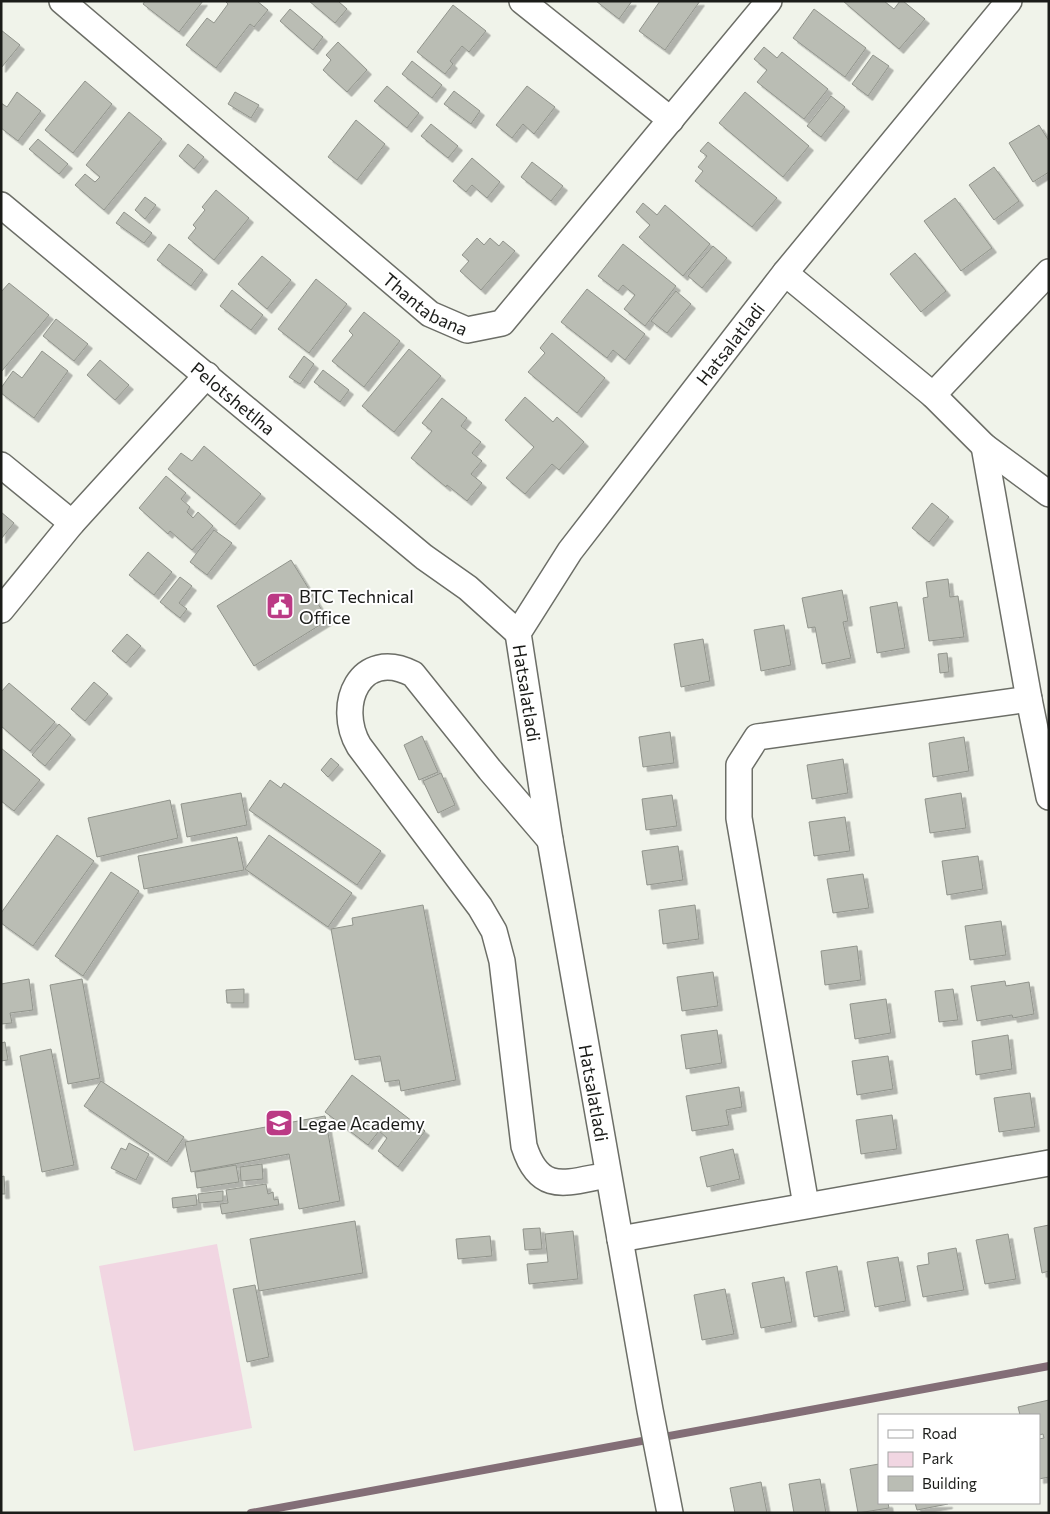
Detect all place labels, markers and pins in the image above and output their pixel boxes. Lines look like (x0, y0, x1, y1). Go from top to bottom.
place label: BTC Technical Office (299, 585, 414, 628)
public building icon: BTC Technical Office (265, 591, 295, 621)
school or university icon: Legae Academy (264, 1108, 294, 1138)
place label: Legae Academy (298, 1112, 425, 1134)

